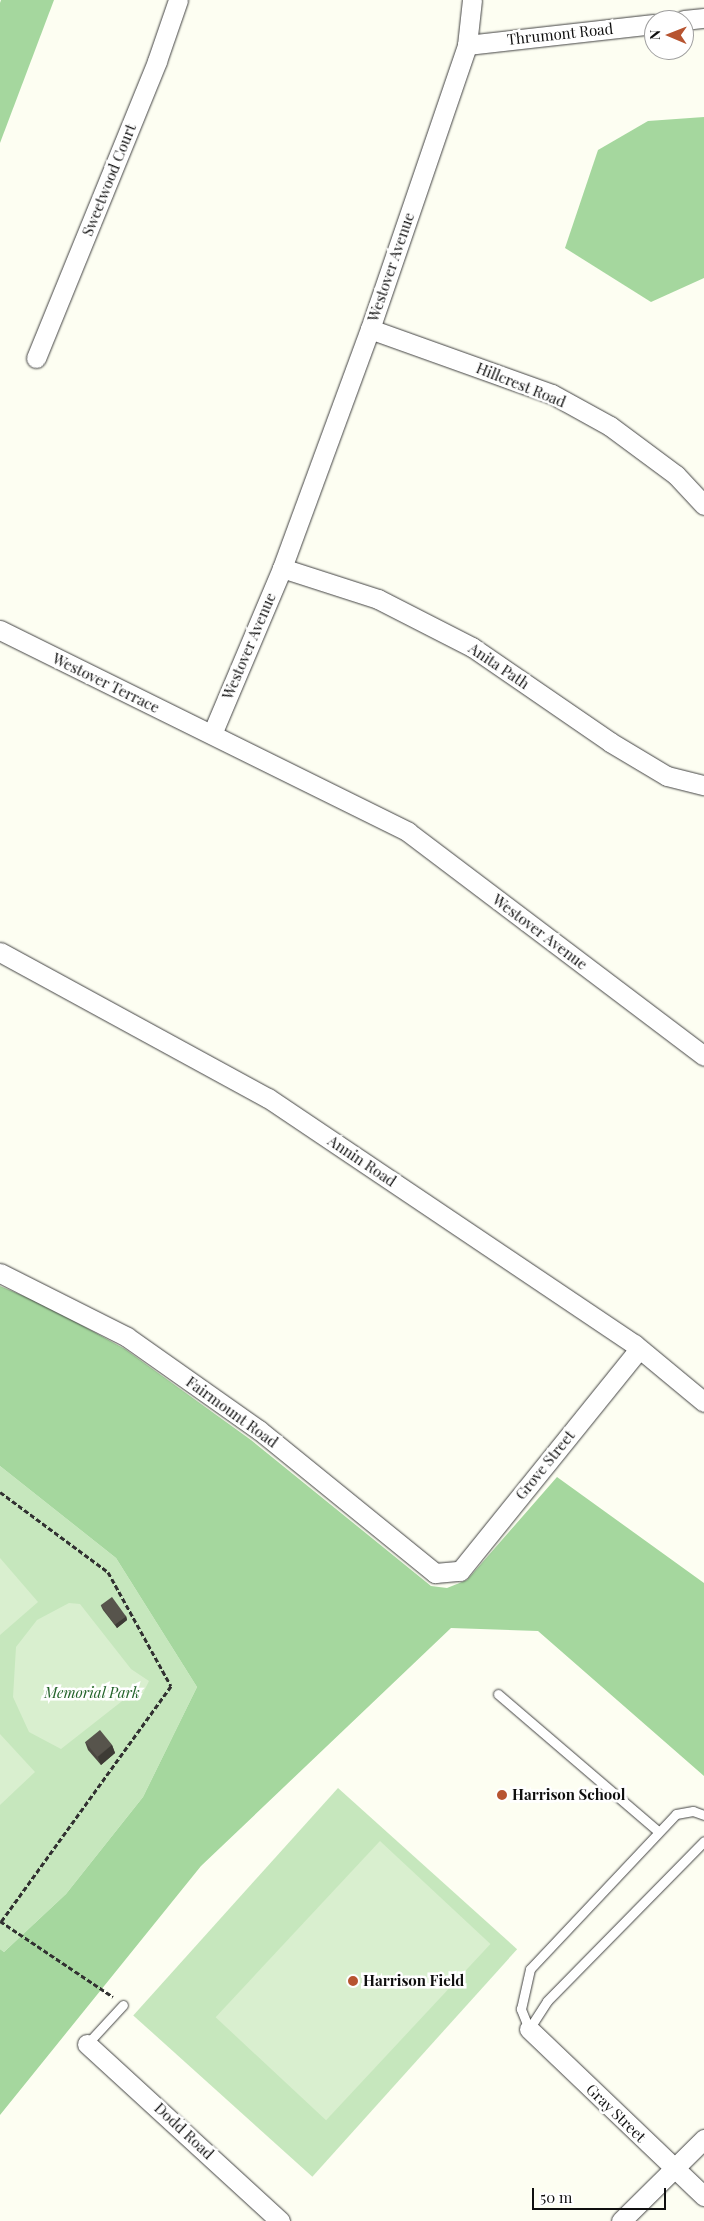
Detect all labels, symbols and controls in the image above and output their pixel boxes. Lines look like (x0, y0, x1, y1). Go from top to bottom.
north arrow (644, 10, 694, 60)
street label: Thrumont Road (506, 19, 614, 49)
text: N (645, 30, 664, 40)
street label: Sweetwood Court (78, 121, 140, 239)
street label: Westover Avenue (364, 210, 418, 324)
street label: Hillcrest Road (473, 359, 569, 411)
street label: Westover Avenue (218, 590, 280, 702)
street label: Anita Path (465, 639, 533, 693)
street label: Westover Terrace (49, 649, 163, 717)
street label: Westover Avenue (489, 890, 591, 974)
street label: Annin Road (324, 1132, 400, 1190)
street label: Fairmount Road (183, 1373, 281, 1451)
street label: Grove Street (512, 1427, 578, 1503)
park label: Memorial Park (44, 1684, 140, 1702)
place label: Harrison School (512, 1786, 625, 1804)
marker: Harrison School (496, 1789, 508, 1801)
place label: Harrison Field (363, 1972, 464, 1990)
marker: Harrison Field (347, 1975, 359, 1987)
street label: Gray Street (582, 2080, 650, 2146)
street label: Dodd Road (151, 2099, 217, 2163)
scale bar (534, 2178, 668, 2210)
text: 50 m (540, 2187, 572, 2207)

